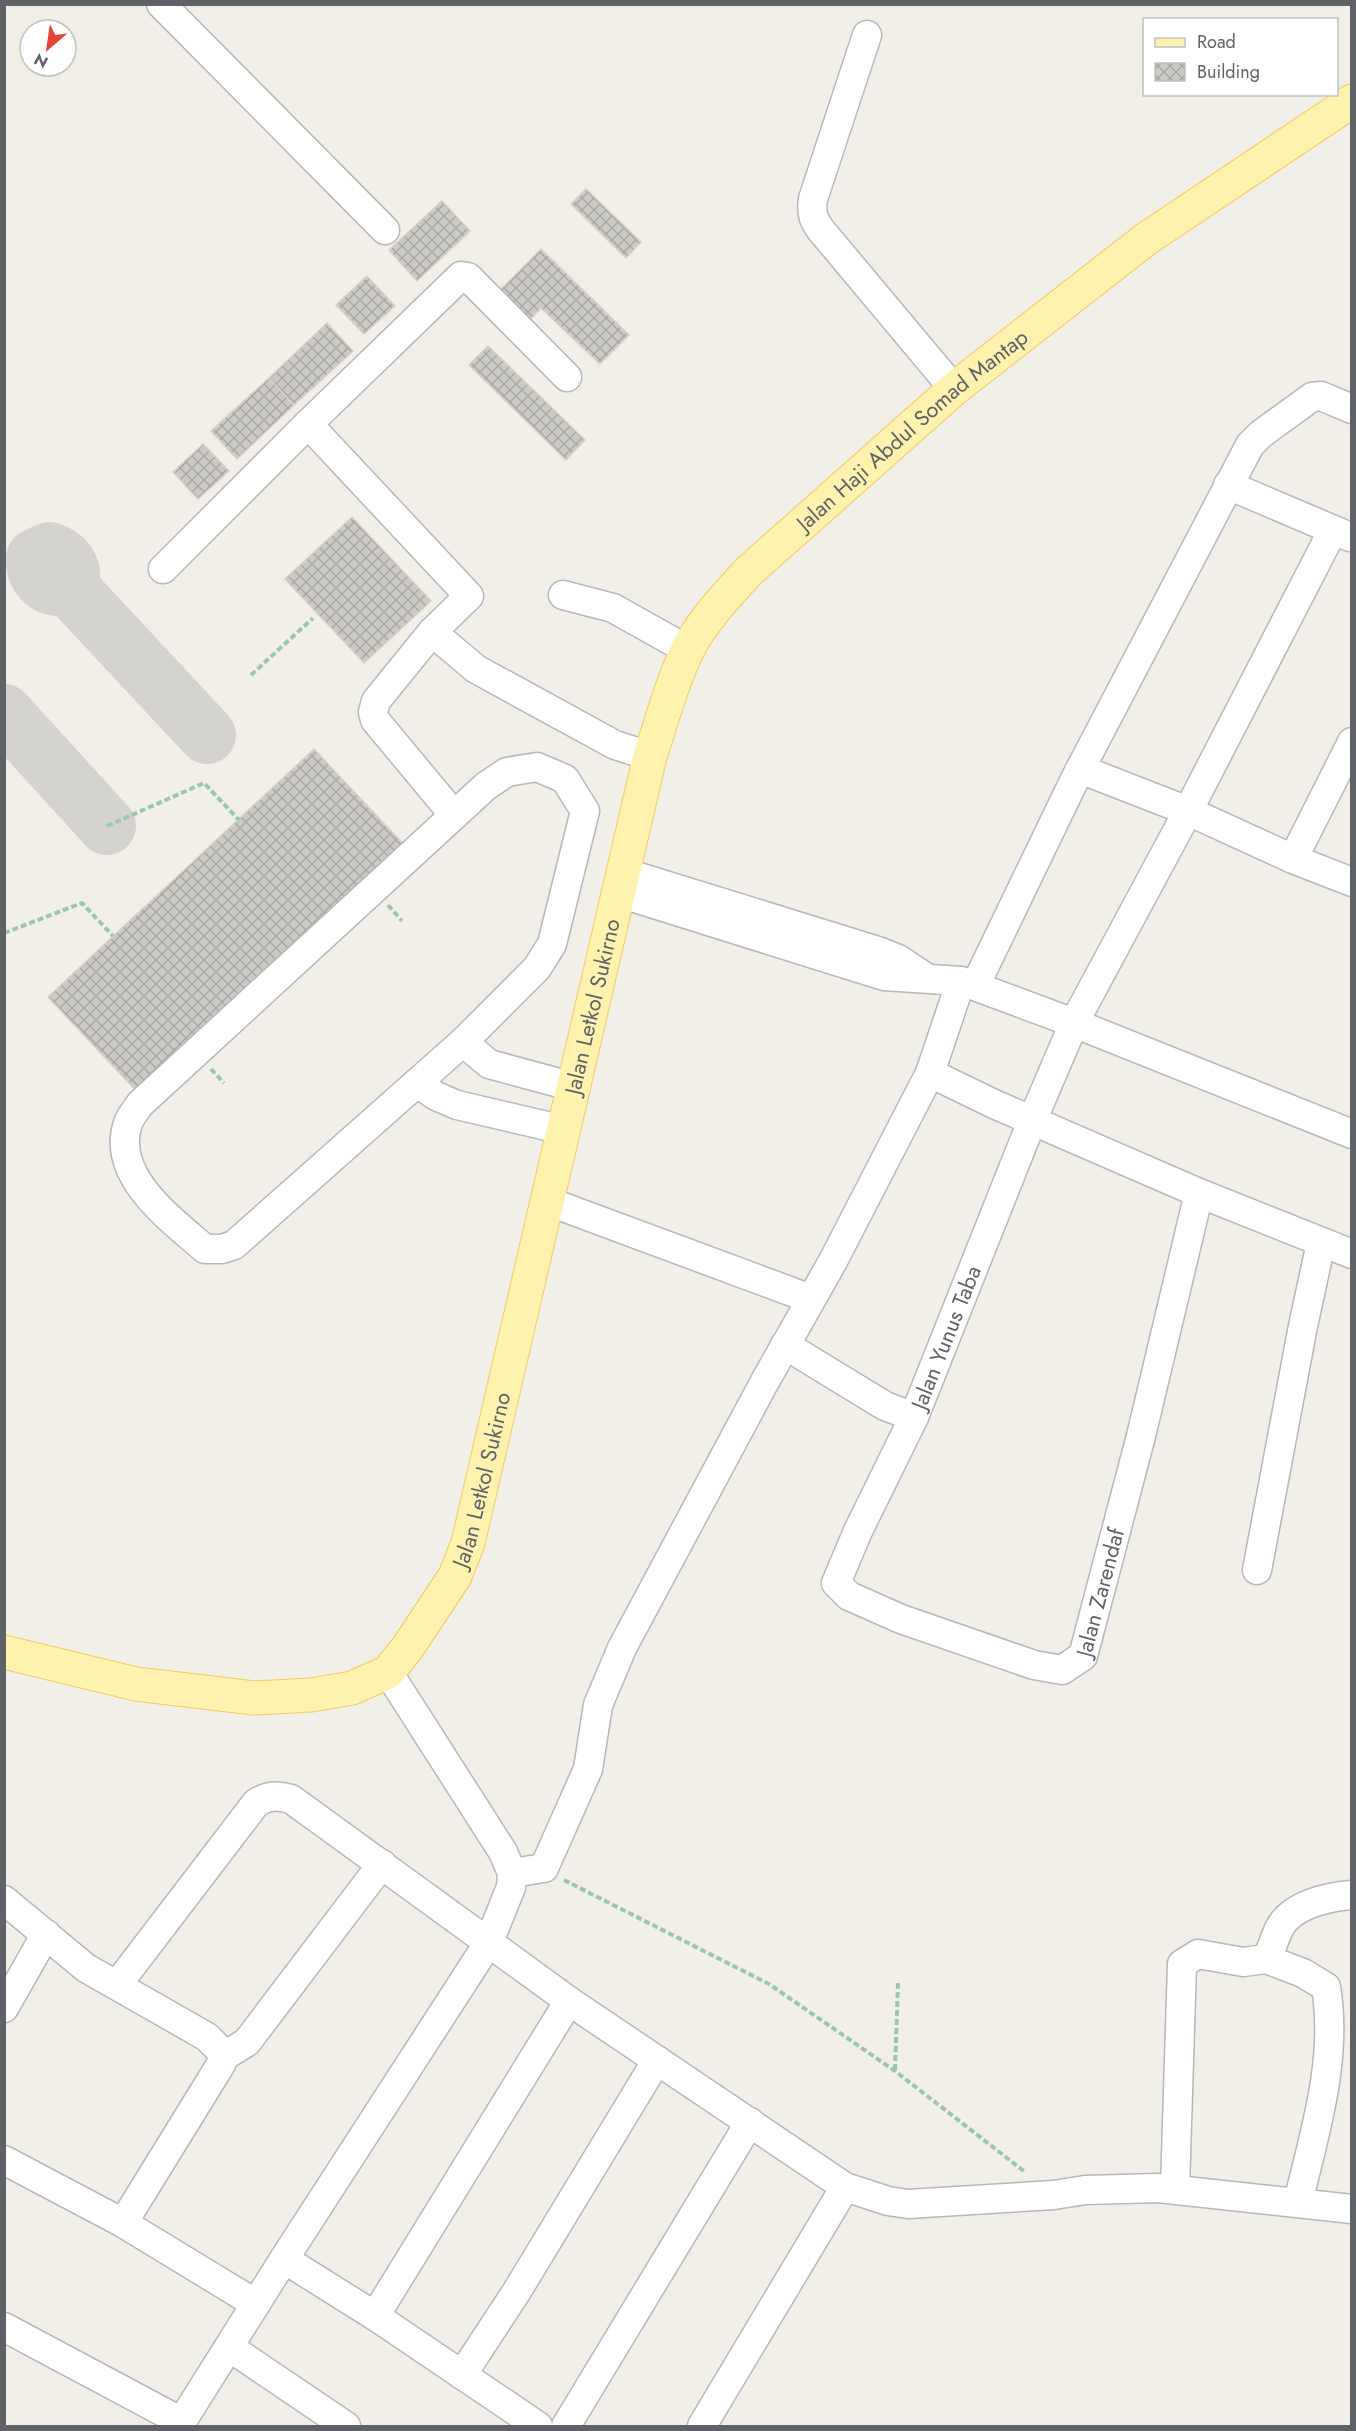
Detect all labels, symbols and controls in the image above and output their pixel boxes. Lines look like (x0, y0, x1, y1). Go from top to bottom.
north arrow (18, 18, 78, 78)
legend (1143, 18, 1338, 96)
text: Road (1197, 29, 1236, 55)
text: N (30, 48, 52, 74)
text: Building (1197, 59, 1260, 85)
street label: Jalan Haji Abdul Somad Mantap (787, 321, 1035, 540)
street label: Jalan Letkol Sukirno (556, 915, 628, 1100)
street label: Jalan Yunus Taba (902, 1261, 989, 1417)
street label: Jalan Letkol Sukirno (443, 1389, 518, 1575)
street label: Jalan Zarendaf (1067, 1524, 1132, 1663)

